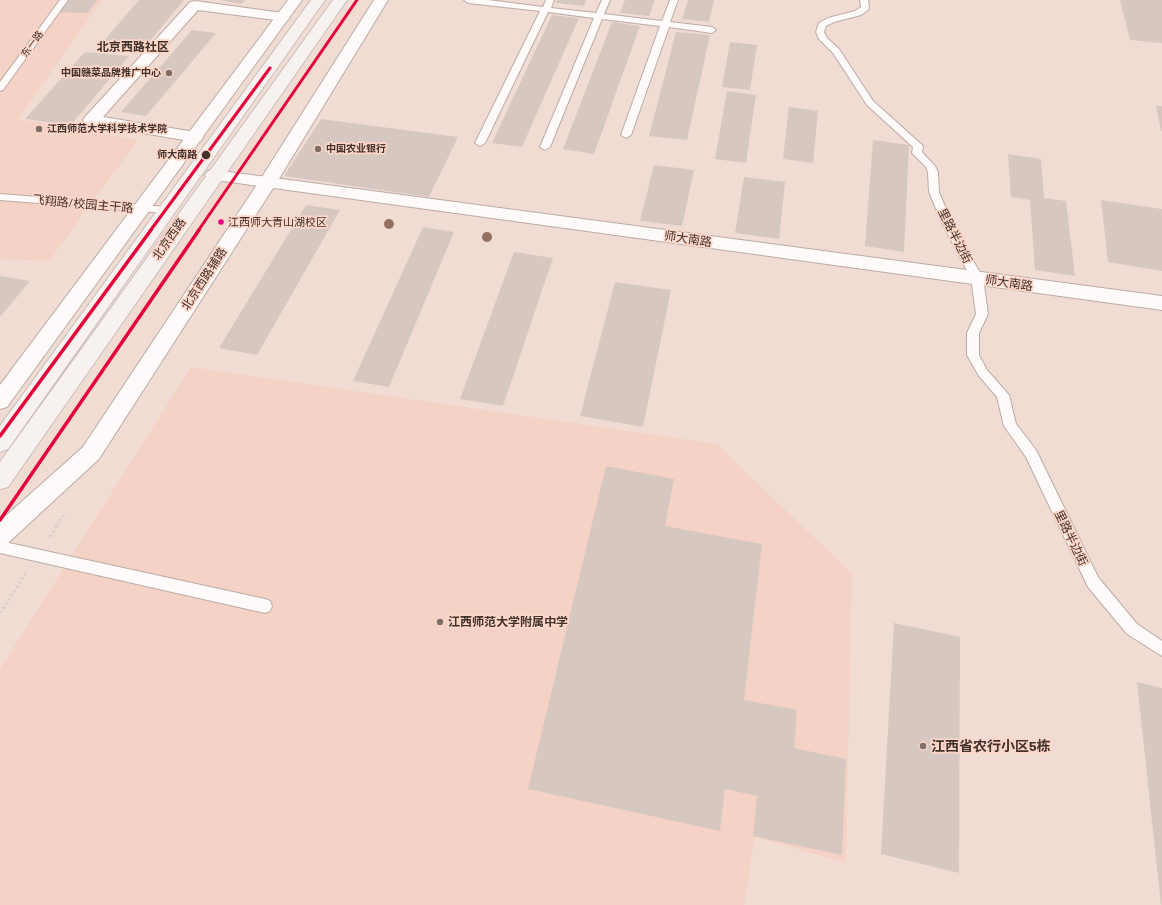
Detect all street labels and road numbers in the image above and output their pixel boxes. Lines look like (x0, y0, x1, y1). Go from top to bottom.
street label: 东一路 (18, 28, 46, 60)
street label: 飞翔路/校园主干路 (32, 192, 134, 216)
street label: 里路半边街 (935, 206, 975, 266)
street label: 北京西路 (149, 215, 189, 263)
street label: 师大南路 (663, 229, 713, 249)
street label: 北京西路辅路 (178, 245, 230, 313)
street label: 师大南路 (984, 273, 1034, 293)
street label: 里路半边街 (1051, 508, 1091, 568)

